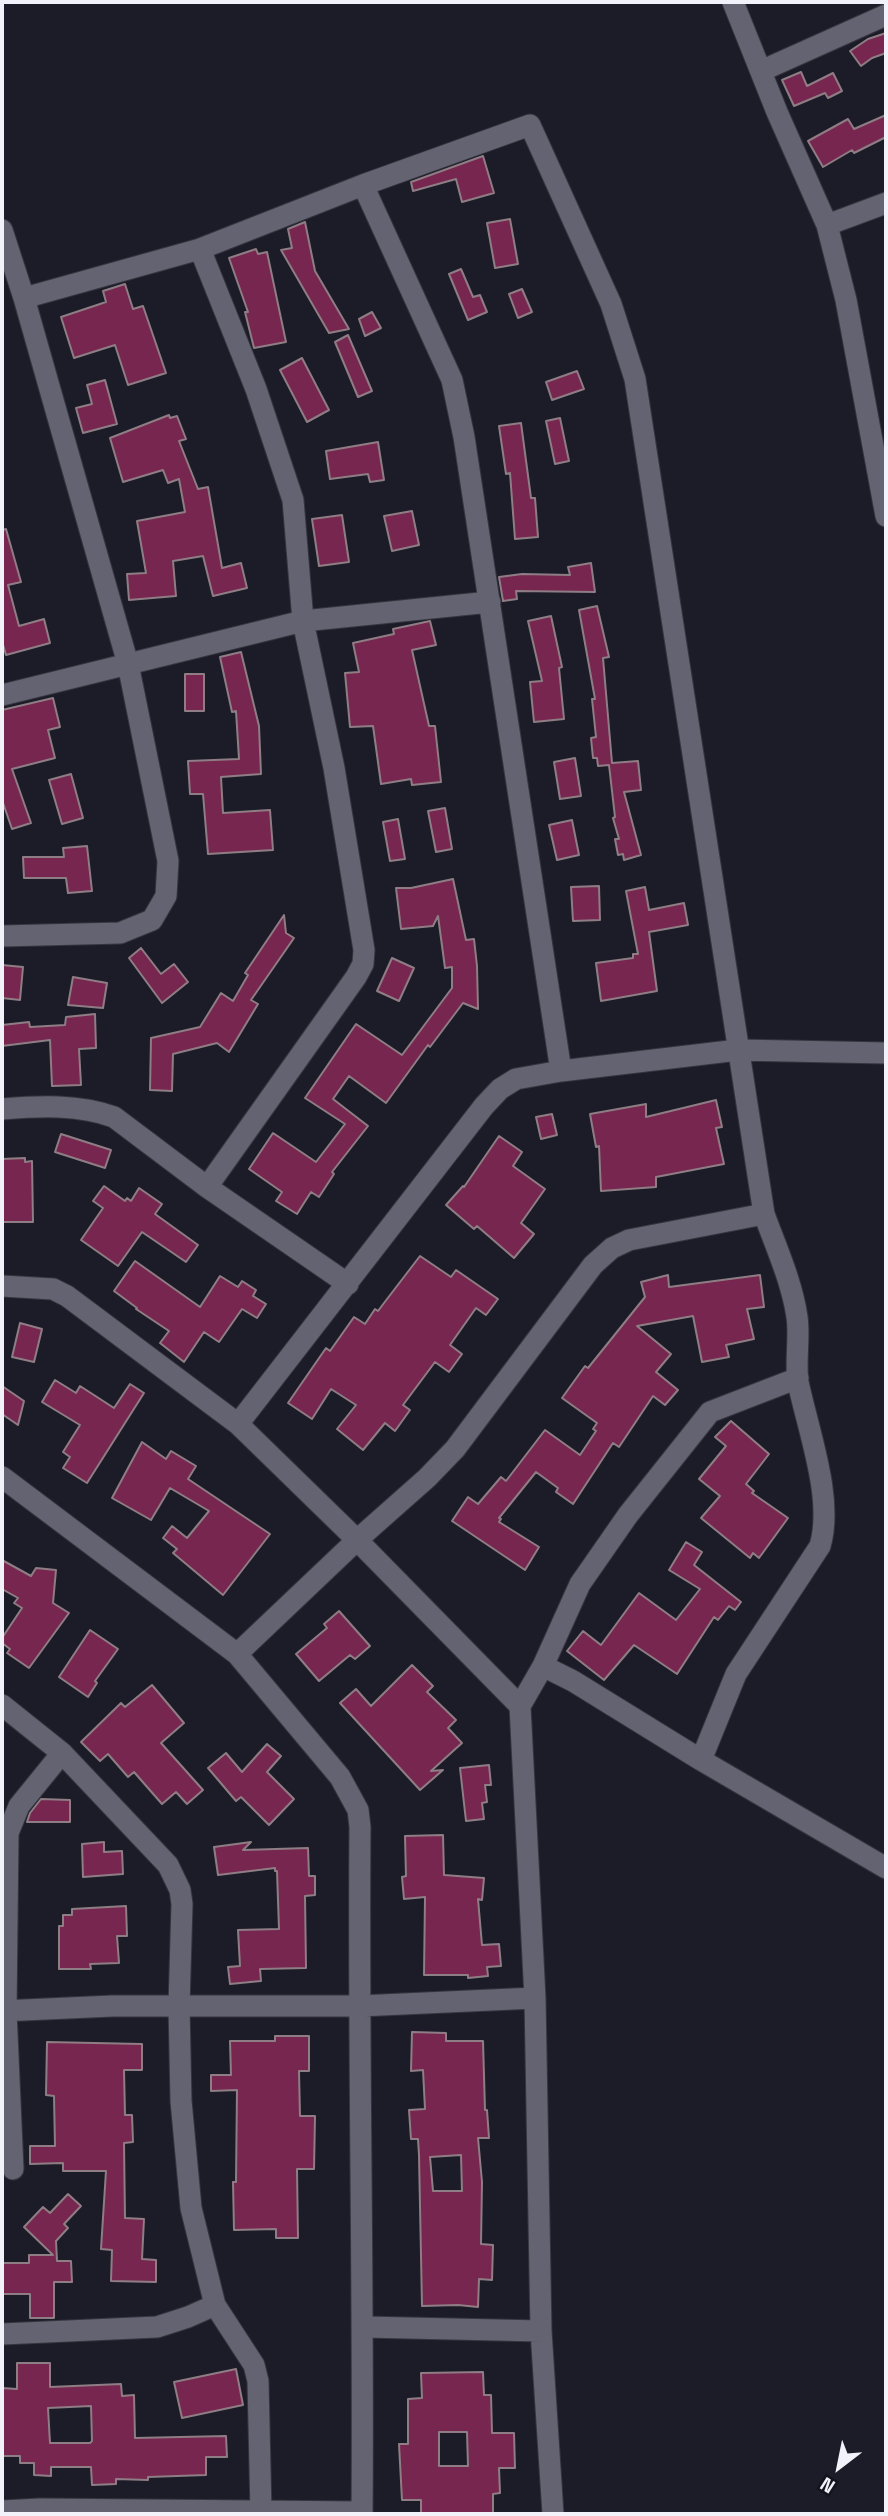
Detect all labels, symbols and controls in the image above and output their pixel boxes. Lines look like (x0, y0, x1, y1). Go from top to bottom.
north arrow (804, 2432, 874, 2502)
text: N (816, 2471, 840, 2499)

